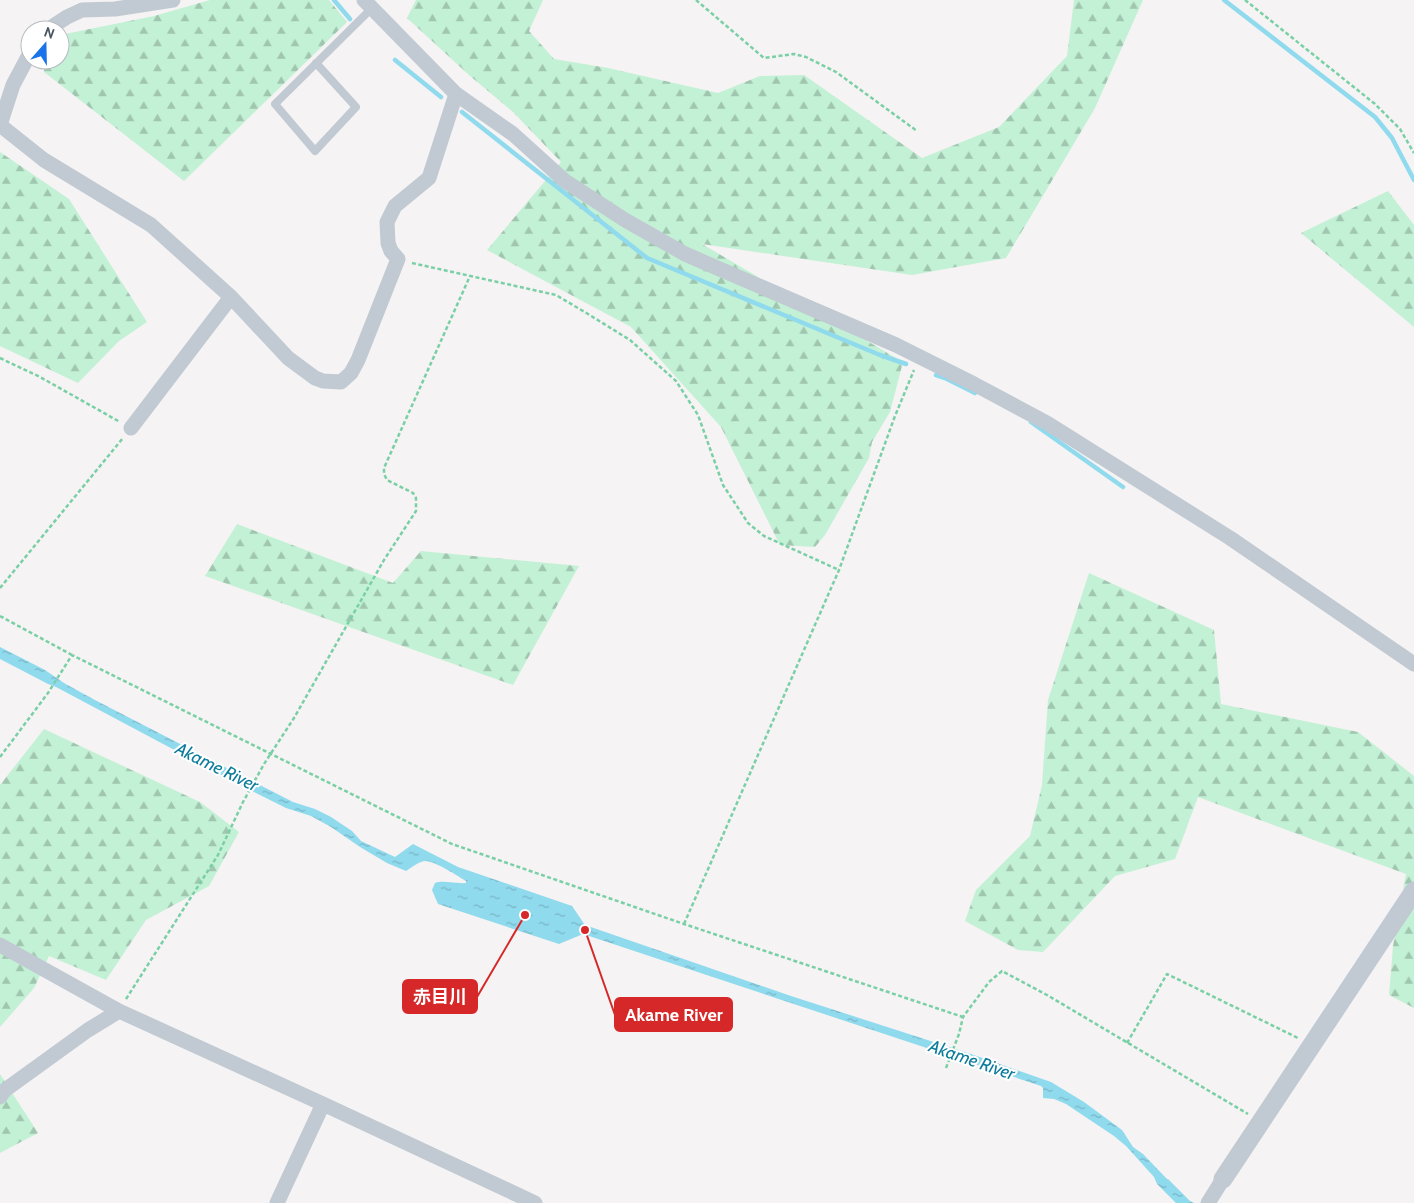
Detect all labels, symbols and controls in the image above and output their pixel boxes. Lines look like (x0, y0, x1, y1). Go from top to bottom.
north arrow (20, 20, 70, 70)
text: N (42, 23, 57, 43)
water label: Akame River (171, 737, 263, 797)
callout: 赤目川 (403, 980, 477, 1013)
text: 赤目川 (413, 986, 467, 1008)
callout: Akame River (615, 998, 732, 1031)
text: Akame River (625, 1004, 723, 1026)
water label: Akame River (925, 1035, 1019, 1085)

